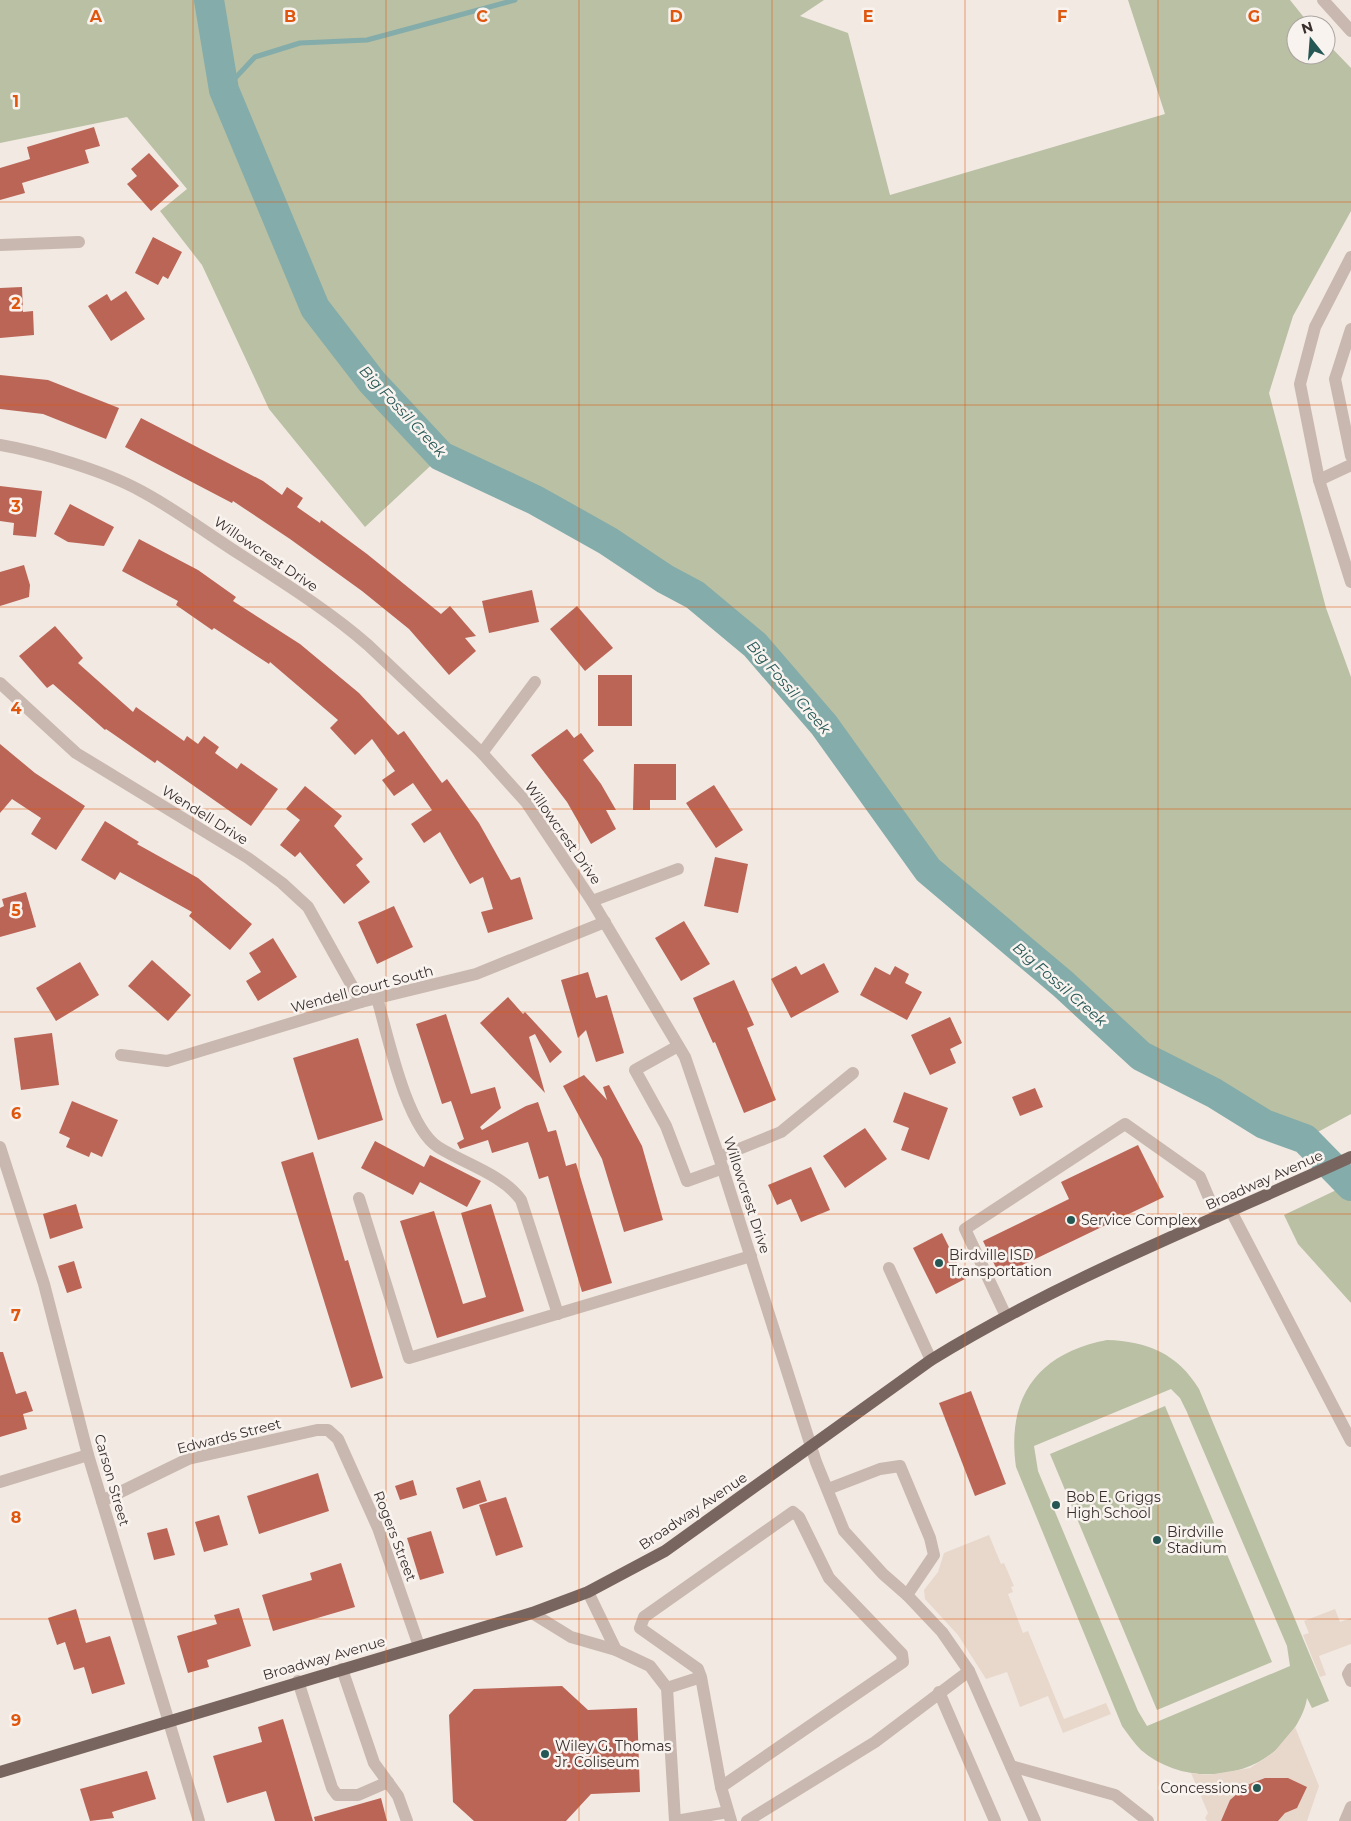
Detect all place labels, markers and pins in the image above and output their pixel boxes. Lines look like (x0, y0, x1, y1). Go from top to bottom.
place label: Service Complex (1081, 1211, 1198, 1229)
marker: Service Complex (1065, 1214, 1077, 1226)
place label: Birdville ISD Transportation (949, 1246, 1052, 1280)
marker: Birdville ISD Transportation (933, 1257, 945, 1269)
place label: Bob E. Griggs High School (1066, 1488, 1161, 1522)
marker: Bob E. Griggs High School (1050, 1499, 1062, 1511)
place label: Birdville Stadium (1167, 1523, 1227, 1557)
marker: Birdville Stadium (1151, 1534, 1163, 1546)
place label: Wiley G. Thomas Jr. Coliseum (554, 1737, 671, 1771)
marker: Wiley G. Thomas Jr. Coliseum (539, 1748, 551, 1760)
place label: Concessions (1160, 1779, 1247, 1797)
marker: Concessions (1251, 1782, 1263, 1794)

